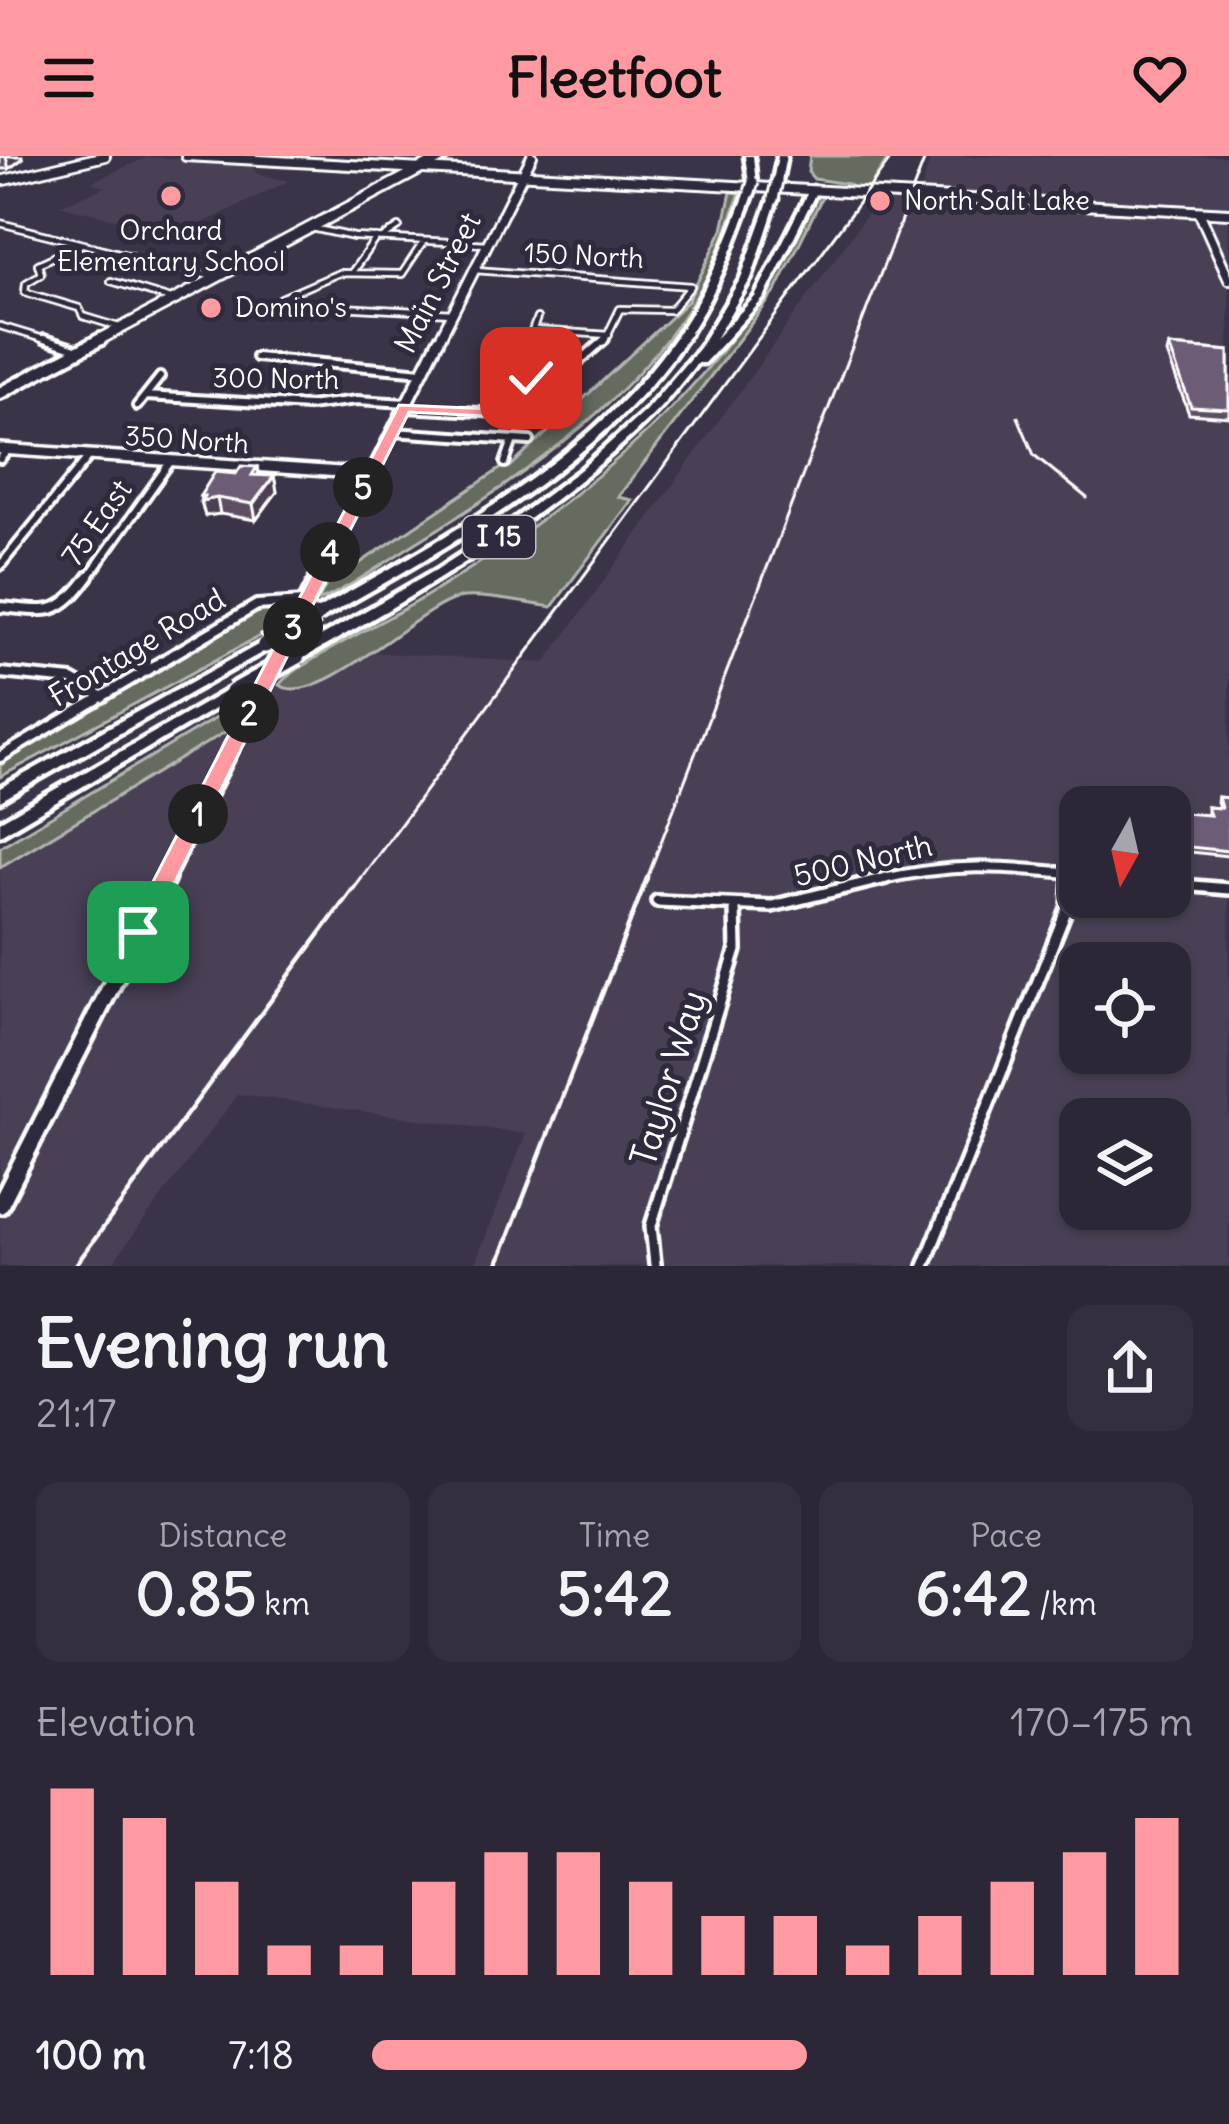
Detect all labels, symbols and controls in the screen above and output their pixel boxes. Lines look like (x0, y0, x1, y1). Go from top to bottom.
text: Fleetfoot (507, 44, 722, 112)
icon: menu (36, 45, 102, 111)
icon: heart (1127, 45, 1193, 111)
marker: Orchard Elementary School (158, 183, 184, 209)
place label: North Salt Lake (904, 183, 1090, 217)
marker: North Salt Lake (867, 188, 893, 214)
street label: Main Street (386, 206, 489, 359)
place label: Orchard Elementary School (57, 213, 285, 278)
street label: 150 North (523, 235, 645, 275)
place label: Domino's (235, 290, 347, 324)
marker: Domino's (198, 295, 224, 321)
pin (480, 327, 582, 429)
icon: check (498, 345, 564, 411)
street label: 300 North (212, 360, 340, 396)
street label: 350 North (124, 418, 250, 460)
pin: 5 (333, 457, 393, 517)
text: 5 (354, 466, 372, 508)
street label: 75 East (53, 472, 140, 573)
road number: I 15 (463, 516, 535, 558)
pin: 4 (300, 522, 360, 582)
text: 4 (320, 531, 340, 573)
street label: Frontage Road (41, 580, 232, 715)
pin: 3 (263, 597, 323, 657)
text: 3 (284, 606, 302, 648)
pin: 2 (219, 683, 279, 743)
text: 2 (240, 692, 258, 734)
pin: 1 (168, 784, 228, 844)
north arrow (1059, 786, 1191, 918)
map controls (1059, 786, 1191, 1230)
text: 1 (191, 793, 205, 835)
street label: 500 North (790, 826, 936, 894)
pin (87, 881, 189, 983)
icon: arrive (105, 899, 171, 965)
button: locate (1059, 942, 1191, 1074)
street label: Taylor Way (620, 985, 716, 1171)
button: layers (1059, 1098, 1191, 1230)
text: Evening run (36, 1302, 389, 1385)
button: share (1067, 1305, 1193, 1431)
text: 21:17 (36, 1389, 116, 1438)
text: Distance (158, 1514, 287, 1556)
text: Time (579, 1514, 650, 1556)
text: Pace (970, 1514, 1042, 1556)
text: 0.85 (136, 1556, 257, 1631)
text: 5:42 (557, 1556, 672, 1631)
text: 6:42 (915, 1556, 1031, 1631)
text: km (257, 1582, 310, 1624)
text: /km (1031, 1582, 1097, 1624)
text: Elevation (36, 1698, 196, 1747)
text: 170–175 m (1010, 1698, 1193, 1747)
text: 100 m (36, 2031, 146, 2080)
text: 7:18 (228, 2031, 294, 2080)

